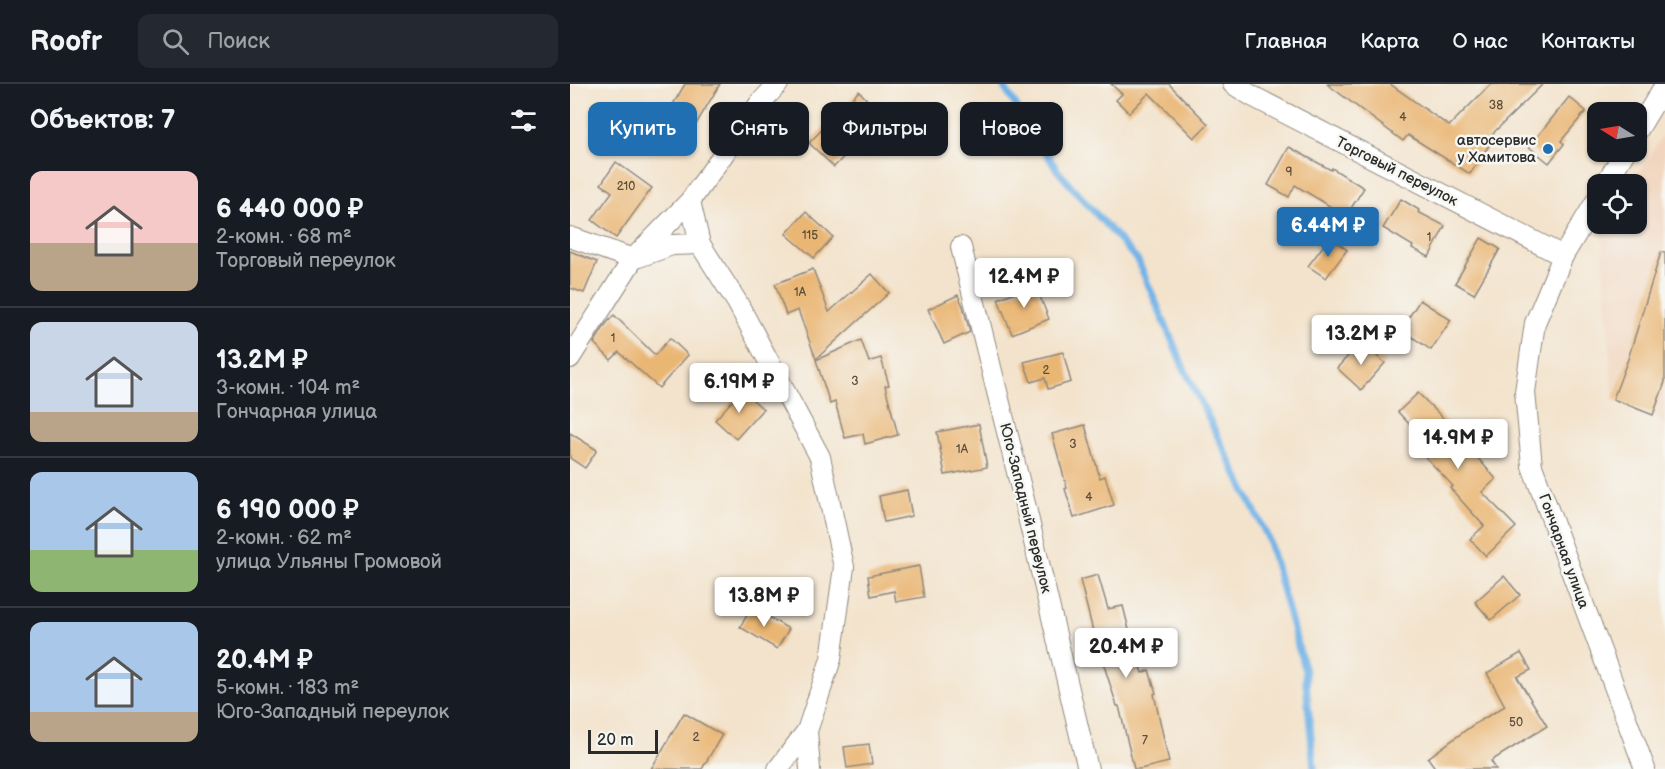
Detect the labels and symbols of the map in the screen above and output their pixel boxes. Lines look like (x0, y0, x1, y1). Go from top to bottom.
house number: 38 (1489, 98, 1503, 113)
north arrow (1587, 102, 1647, 162)
house number: 4 (1399, 110, 1407, 125)
place label: автосервис у Хамитова (1457, 131, 1537, 167)
street label: Торговый переулок (1332, 132, 1461, 210)
marker: автосервис у Хамитова (1541, 142, 1555, 156)
house number: 9 (1286, 165, 1293, 180)
house number: 210 (617, 179, 635, 194)
pin: 6.44M ₽ (1273, 207, 1383, 258)
house number: 115 (802, 228, 818, 243)
house number: 1 (1427, 230, 1431, 245)
pin: 12.4M ₽ (969, 258, 1079, 309)
house number: 1А (794, 285, 807, 300)
pin: 13.2M ₽ (1306, 315, 1416, 366)
house number: 1 (611, 331, 615, 346)
pin: 6.19M ₽ (684, 363, 794, 414)
house number: 2 (1042, 363, 1050, 378)
house number: 3 (851, 374, 859, 389)
pin: 14.9M ₽ (1403, 419, 1513, 470)
street label: Юго-Западный переулок (995, 421, 1056, 595)
house number: 3 (1069, 437, 1077, 452)
house number: 1А (956, 442, 969, 457)
house number: 4 (1085, 490, 1093, 505)
street label: Гончарная улица (1534, 491, 1593, 611)
pin: 13.8M ₽ (709, 577, 819, 628)
pin: 20.4M ₽ (1071, 628, 1181, 679)
house number: 50 (1509, 715, 1523, 730)
scale bar (588, 727, 658, 754)
house number: 2 (692, 730, 700, 745)
house number: 7 (1142, 733, 1148, 748)

